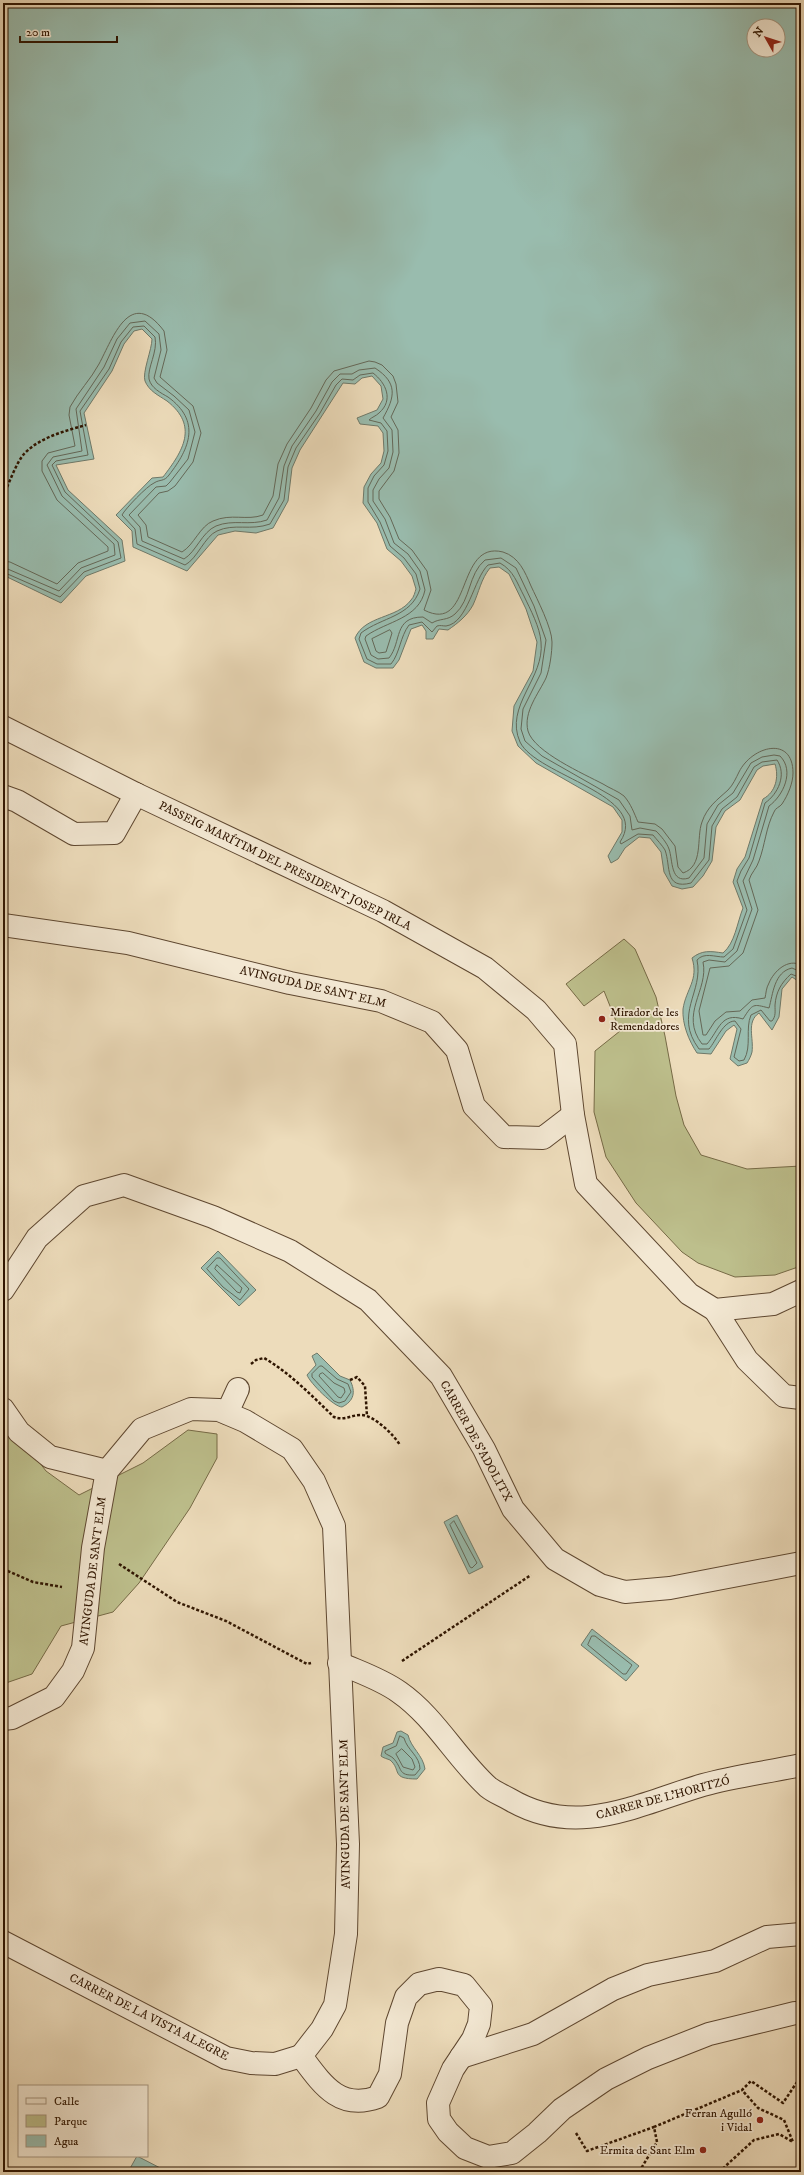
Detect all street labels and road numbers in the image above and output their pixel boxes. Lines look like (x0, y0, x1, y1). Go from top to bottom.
street label: PASSEIG MARÍTIM DEL PRESIDENT JOSEP IRLA (156, 798, 414, 934)
street label: AVINGUDA DE SANT ELM (238, 963, 388, 1011)
street label: CARRER DE S'ADOLITX (437, 1378, 516, 1504)
street label: AVINGUDA DE SANT ELM (76, 1496, 110, 1646)
street label: AVINGUDA DE SANT ELM (336, 1739, 354, 1889)
street label: CARRER DE L'HORITZÓ (594, 1773, 732, 1823)
street label: CARRER DE LA VISTA ALEGRE (67, 1970, 232, 2064)

